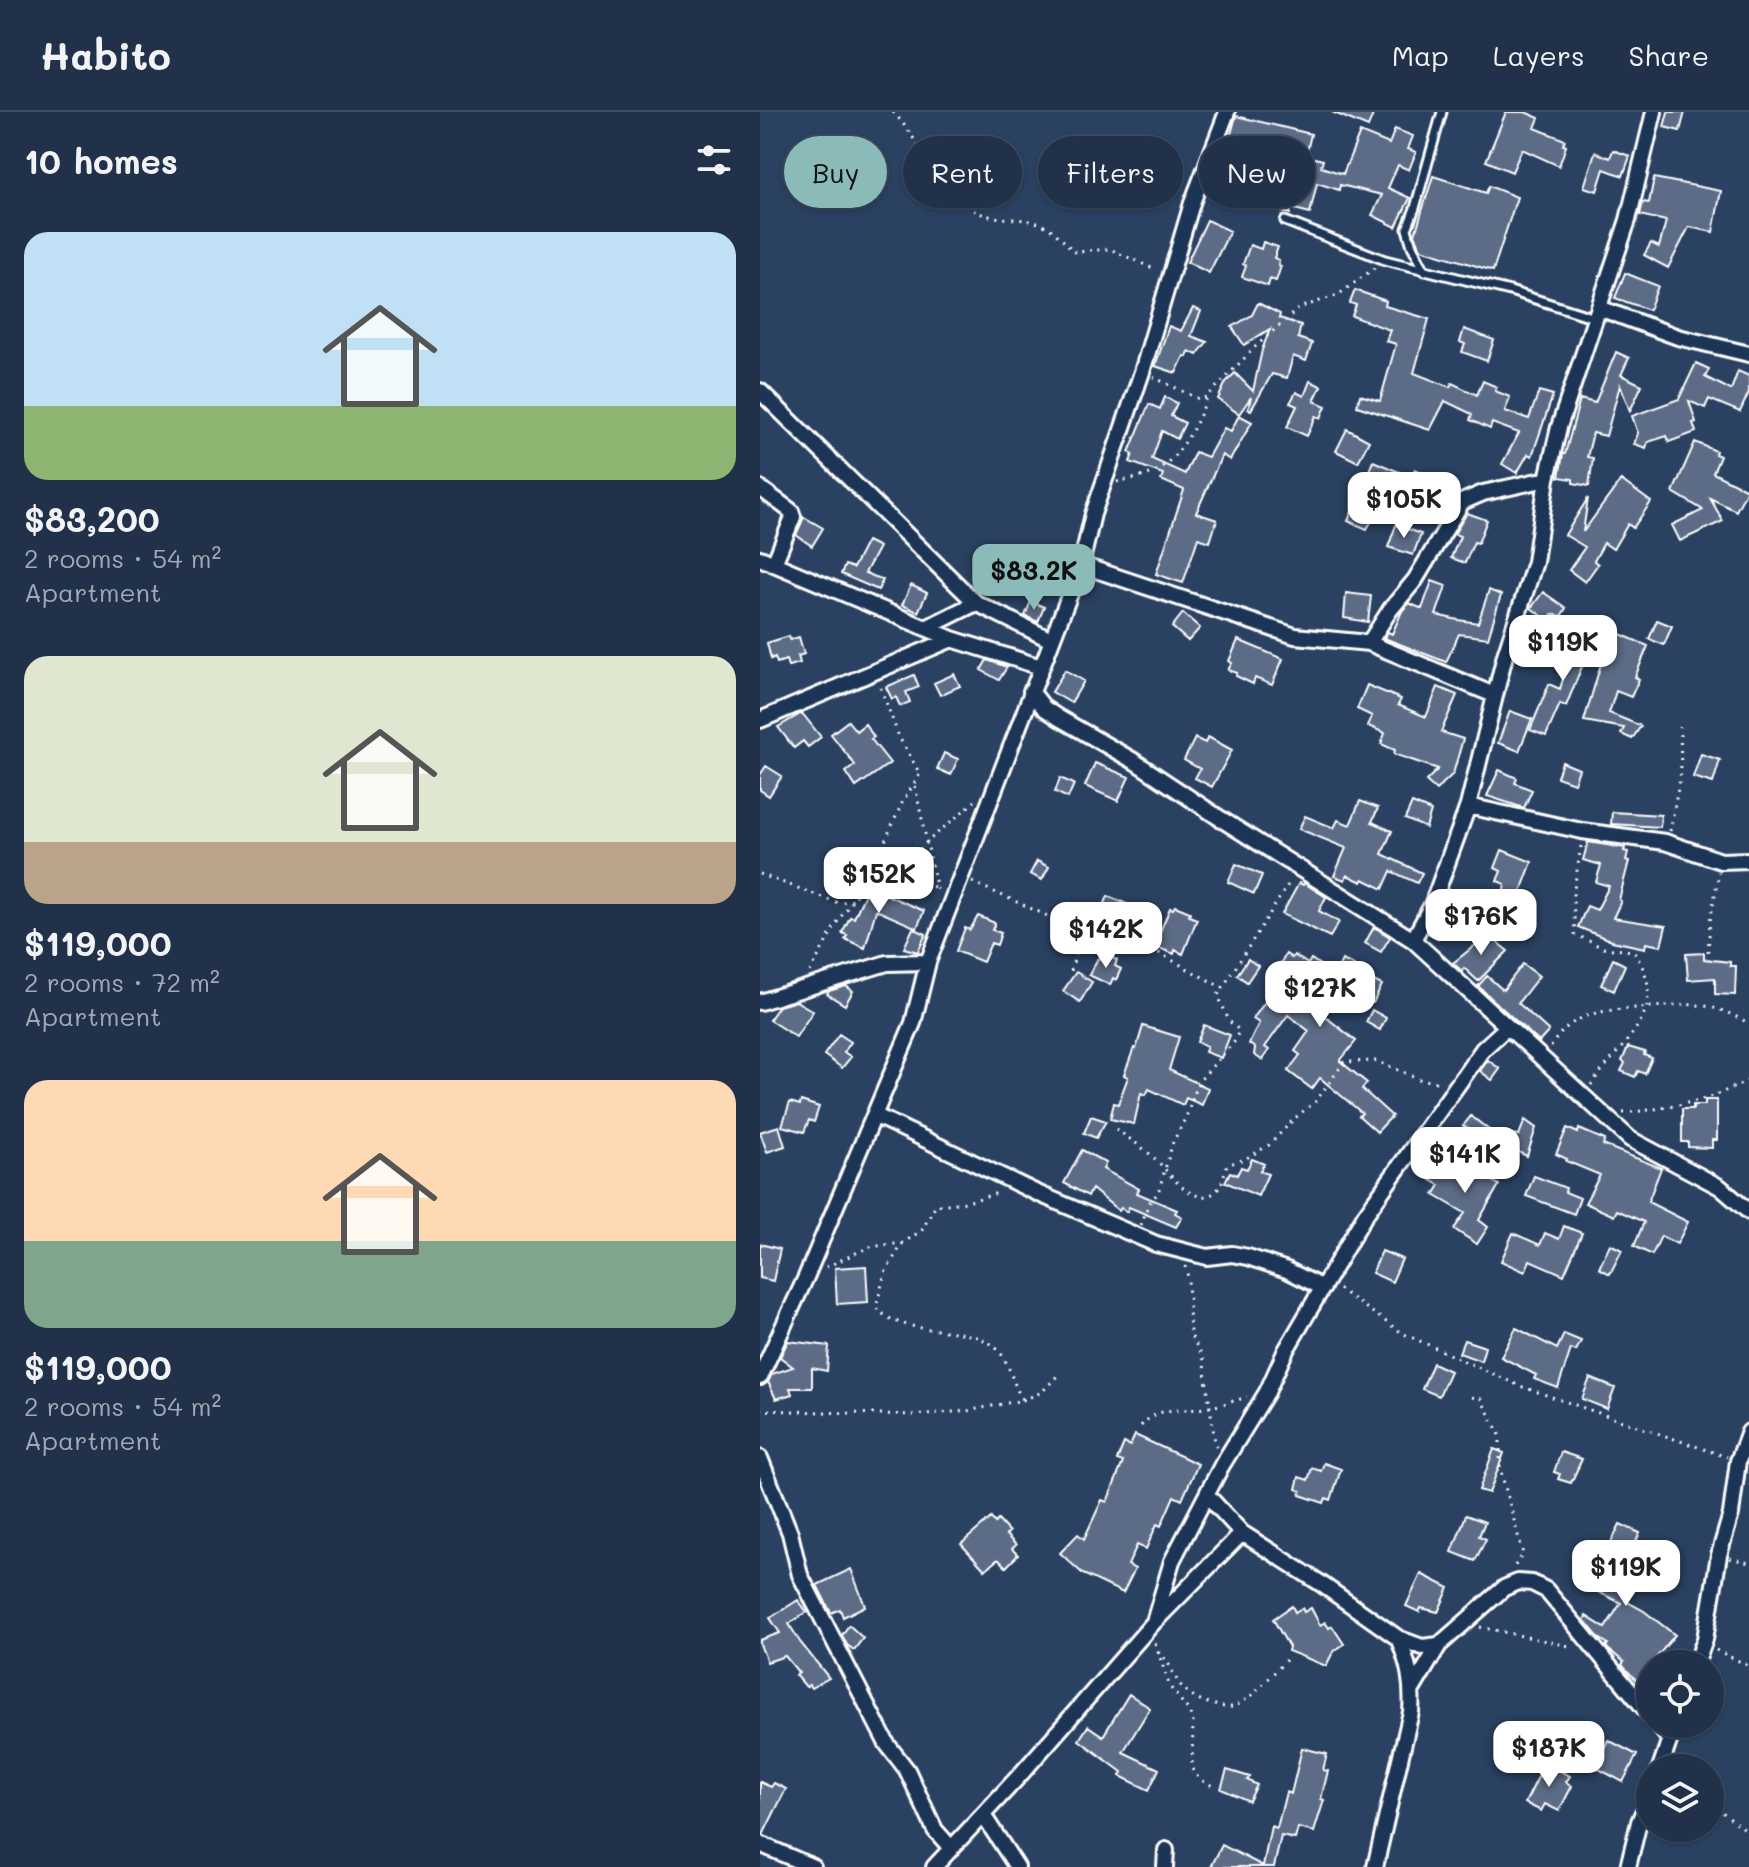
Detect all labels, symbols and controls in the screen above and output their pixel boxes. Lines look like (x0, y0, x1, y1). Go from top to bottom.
text: Habito (40, 30, 171, 80)
text: Map (1392, 37, 1449, 73)
text: Layers (1493, 37, 1585, 73)
text: Share (1629, 37, 1709, 73)
chip: Buy (784, 136, 887, 208)
chip: Rent (903, 136, 1022, 208)
chip: Filters (1038, 136, 1183, 208)
chip: New (1199, 136, 1315, 208)
text: 10 homes (24, 138, 178, 183)
icon: filters (692, 138, 736, 182)
icon: home (308, 284, 452, 428)
pin: $105K (1348, 472, 1460, 540)
text: $105K (1366, 481, 1442, 515)
text: $83,200 (24, 496, 160, 541)
text: 2 rooms · 54 m² (24, 541, 221, 575)
pin: $83.2K (969, 544, 1099, 612)
text: $83.2K (990, 553, 1078, 587)
text: Apartment (24, 575, 161, 609)
pin: $119K (1507, 615, 1619, 683)
text: $119K (1527, 624, 1599, 658)
icon: home (308, 708, 452, 852)
pin: $152K (823, 847, 935, 915)
text: $152K (842, 856, 916, 890)
pin: $176K (1425, 889, 1537, 957)
text: $176K (1444, 898, 1518, 932)
pin: $142K (1050, 902, 1162, 970)
text: $142K (1068, 911, 1144, 945)
text: $119,000 (24, 920, 172, 965)
pin: $127K (1264, 961, 1376, 1029)
text: 2 rooms · 72 m² (24, 965, 220, 999)
text: $127K (1283, 970, 1357, 1004)
text: Apartment (24, 999, 161, 1033)
pin: $141K (1409, 1127, 1521, 1195)
icon: home (308, 1132, 452, 1276)
text: $141K (1429, 1136, 1501, 1170)
text: $119,000 (24, 1344, 172, 1389)
text: 2 rooms · 54 m² (24, 1389, 221, 1423)
text: Apartment (24, 1423, 161, 1457)
pin: $119K (1570, 1540, 1682, 1608)
text: $119K (1590, 1549, 1662, 1583)
map controls (1636, 1650, 1724, 1842)
button: locate (1636, 1650, 1724, 1738)
pin: $187K (1493, 1721, 1605, 1789)
text: $187K (1511, 1730, 1587, 1764)
button: layers (1636, 1754, 1724, 1842)

